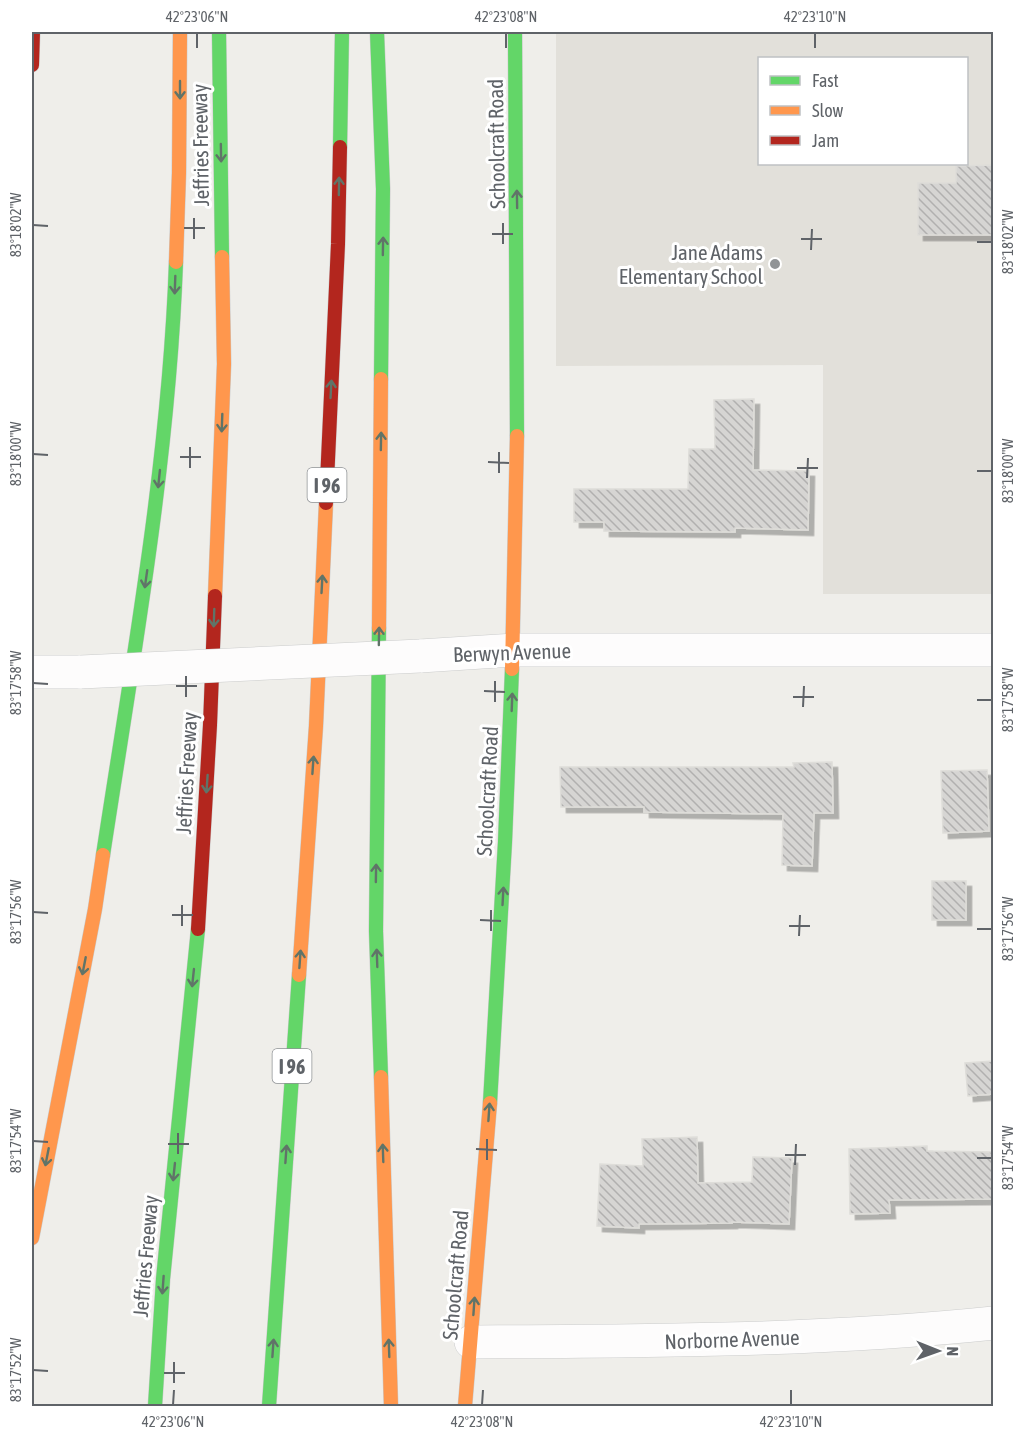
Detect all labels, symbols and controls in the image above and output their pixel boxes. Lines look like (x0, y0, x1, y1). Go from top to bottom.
text: 42°23'06"N (166, 8, 228, 25)
text: 42°23'08"N (475, 8, 537, 25)
text: 42°23'10"N (784, 8, 846, 25)
legend (758, 57, 968, 165)
text: Fast (812, 70, 839, 91)
one-way arrow (174, 79, 186, 99)
street label: Schoolcraft Road (483, 79, 509, 209)
street label: Jeffries Freeway (187, 83, 213, 206)
text: Slow (812, 100, 843, 121)
text: Jam (812, 130, 839, 151)
one-way arrow (215, 142, 227, 162)
one-way arrow (333, 176, 345, 196)
one-way arrow (511, 189, 523, 209)
text: 83°18'02"W (7, 193, 24, 257)
text: 83°18'02"W (999, 210, 1016, 274)
one-way arrow (377, 236, 389, 256)
place label: Jane Adams Elementary School (619, 240, 763, 288)
marker: Jane Adams Elementary School (768, 257, 782, 271)
one-way arrow (169, 274, 180, 294)
one-way arrow (326, 380, 337, 400)
one-way arrow (216, 412, 227, 432)
text: 83°18'00"W (7, 422, 24, 486)
one-way arrow (375, 431, 387, 451)
text: 83°18'00"W (999, 439, 1016, 503)
road number: I 96 (308, 468, 346, 502)
one-way arrow (153, 469, 164, 489)
one-way arrow (140, 569, 151, 589)
one-way arrow (317, 575, 328, 595)
one-way arrow (209, 607, 220, 627)
one-way arrow (373, 626, 385, 646)
street label: Berwyn Avenue (453, 638, 571, 666)
text: 83°17'58"W (7, 651, 24, 715)
text: 83°17'58"W (999, 668, 1016, 732)
one-way arrow (506, 692, 517, 712)
street label: Jeffries Freeway (171, 711, 201, 835)
street label: Schoolcraft Road (472, 725, 502, 857)
one-way arrow (308, 755, 319, 775)
one-way arrow (201, 773, 212, 793)
one-way arrow (370, 863, 382, 883)
text: 83°17'56"W (7, 880, 24, 944)
one-way arrow (497, 887, 508, 907)
text: 83°17'56"W (999, 897, 1016, 961)
one-way arrow (371, 949, 382, 969)
one-way arrow (295, 950, 306, 970)
one-way arrow (78, 956, 89, 975)
one-way arrow (187, 968, 198, 988)
road number: I 96 (272, 1049, 312, 1083)
one-way arrow (484, 1102, 495, 1122)
text: 83°17'54"W (7, 1109, 24, 1173)
text: 83°17'54"W (999, 1126, 1016, 1190)
one-way arrow (281, 1144, 292, 1164)
one-way arrow (378, 1144, 389, 1164)
one-way arrow (41, 1147, 52, 1167)
one-way arrow (168, 1162, 179, 1182)
street label: Jeffries Freeway (128, 1194, 162, 1318)
street label: Schoolcraft Road (437, 1209, 473, 1341)
one-way arrow (157, 1275, 168, 1294)
one-way arrow (468, 1297, 479, 1317)
north arrow (908, 1321, 968, 1381)
street label: Norborne Avenue (664, 1325, 800, 1353)
text: 83°17'52"W (7, 1338, 24, 1402)
one-way arrow (268, 1339, 279, 1359)
one-way arrow (384, 1339, 395, 1359)
text: N (944, 1346, 962, 1356)
text: 42°23'06"N (142, 1413, 204, 1430)
text: 42°23'08"N (451, 1413, 513, 1430)
text: 42°23'10"N (760, 1413, 822, 1430)

